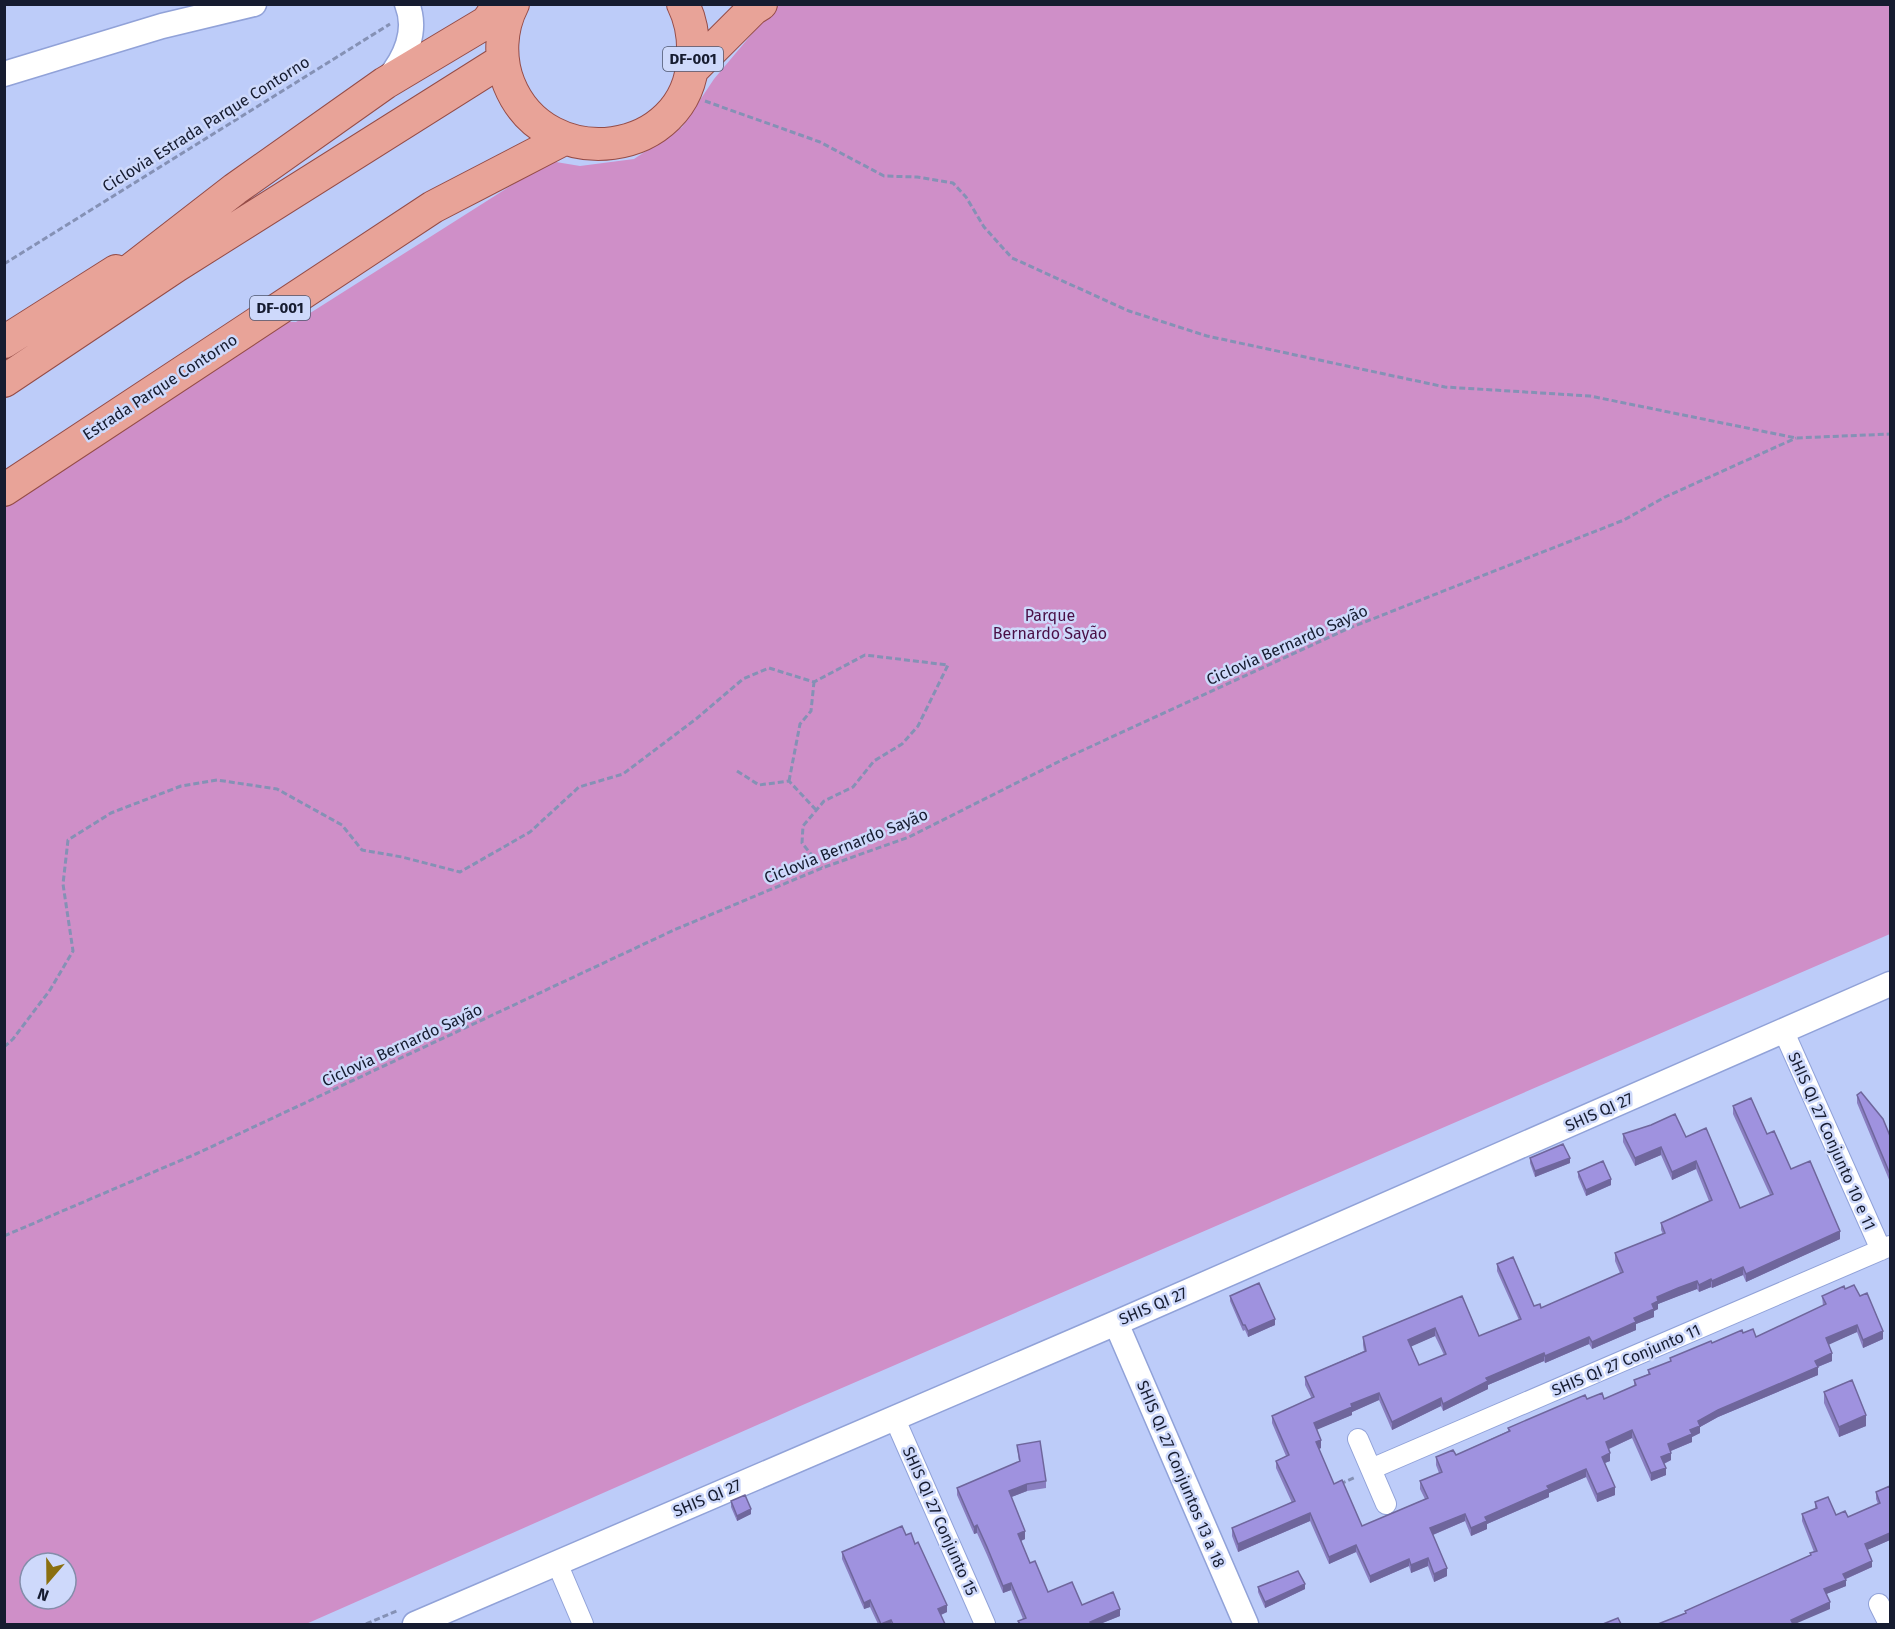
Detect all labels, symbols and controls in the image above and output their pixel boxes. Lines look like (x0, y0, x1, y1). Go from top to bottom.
road number: DF-001 (663, 47, 723, 71)
street label: Ciclovia Estrada Parque Contorno (99, 52, 313, 196)
road number: DF-001 (250, 296, 310, 320)
street label: Estrada Parque Contorno (79, 330, 241, 444)
street label: Ciclovia Bernardo Sayão (1203, 601, 1371, 689)
park label: Parque Bernardo Sayão (993, 606, 1107, 643)
street label: Ciclovia Bernardo Sayão (761, 804, 931, 888)
street label: Ciclovia Bernardo Sayão (319, 999, 485, 1091)
street label: SHIS QI 27 Conjunto 10 e 11 (1784, 1049, 1880, 1233)
street label: SHIS QI 27 (1562, 1089, 1636, 1135)
street label: SHIS QI 27 (1116, 1283, 1190, 1329)
street label: SHIS QI 27 Conjunto 11 (1549, 1320, 1703, 1400)
street label: SHIS QI 27 Conjuntos 13 a 18 (1133, 1378, 1229, 1571)
street label: SHIS QI 27 Conjunto 15 (899, 1444, 981, 1598)
street label: SHIS QI 27 (670, 1475, 744, 1521)
north arrow (18, 1551, 78, 1611)
text: N (35, 1584, 51, 1605)

